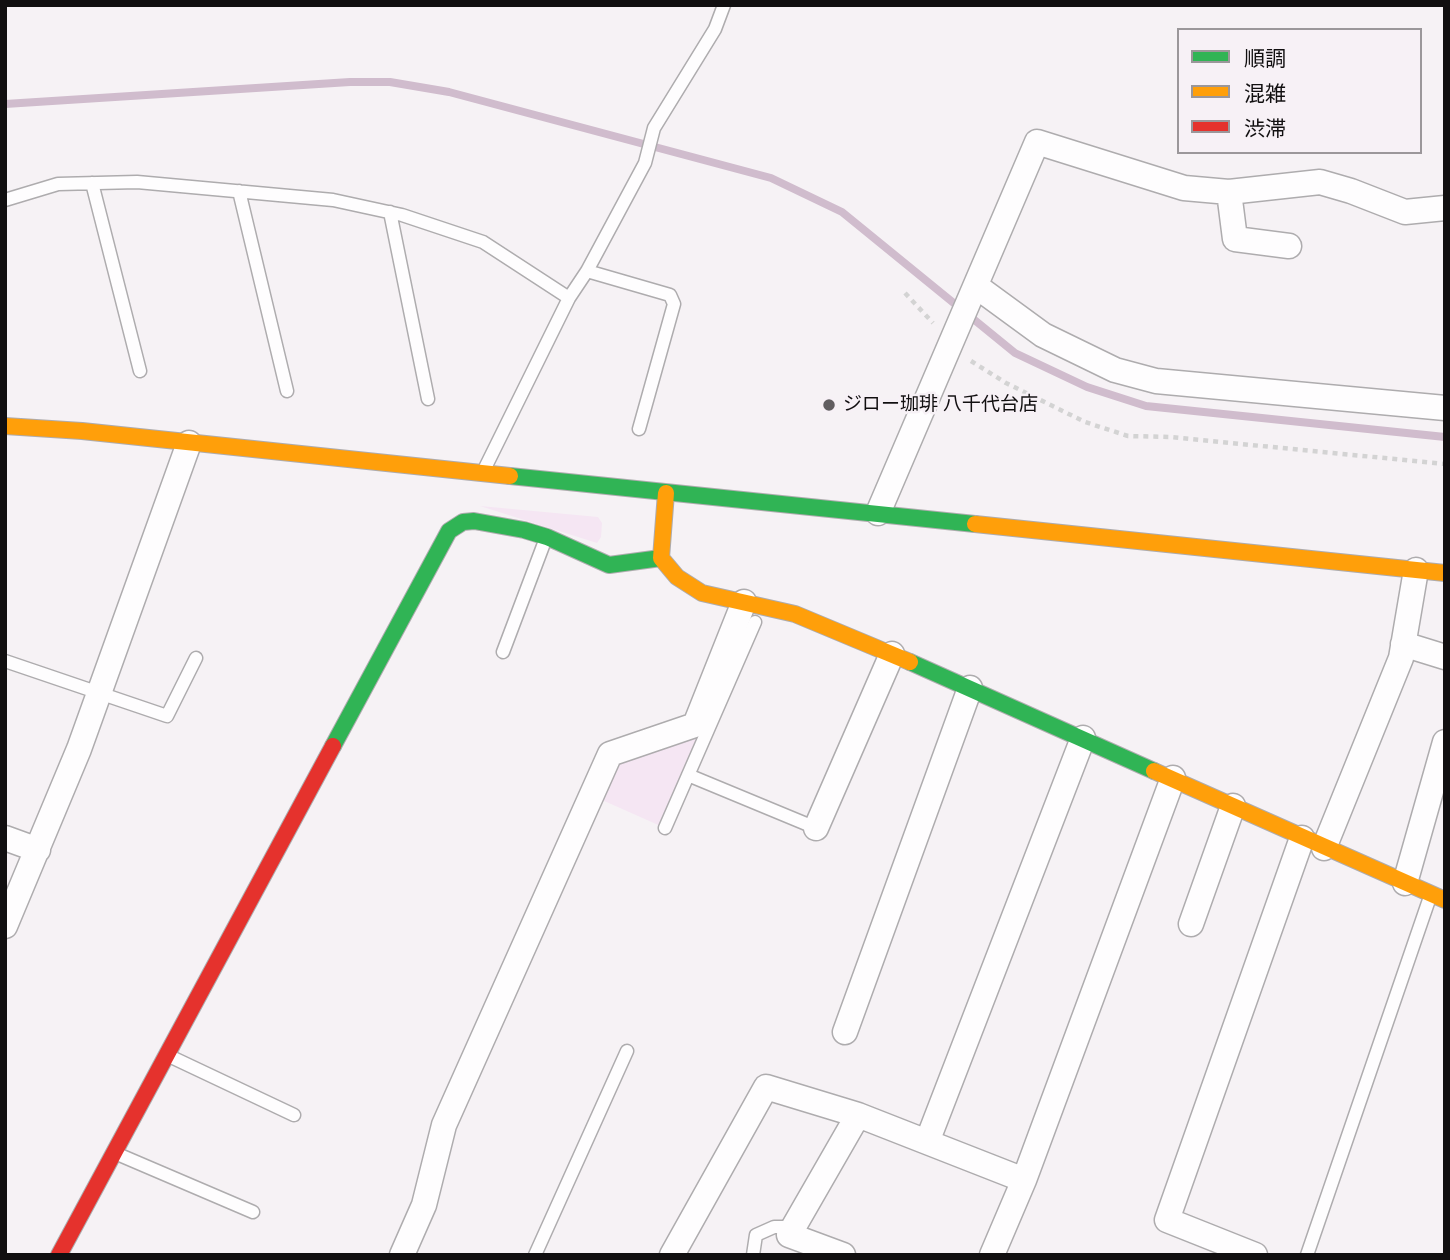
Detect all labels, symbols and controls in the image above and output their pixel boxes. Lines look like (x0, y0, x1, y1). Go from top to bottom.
legend (1177, 28, 1422, 154)
text: 順調 (1244, 44, 1286, 72)
text: 混雑 (1244, 79, 1286, 107)
text: 渋滞 (1244, 114, 1286, 142)
place label: ジロー珈琲 八千代台店 (843, 394, 1038, 416)
marker: ジロー珈琲 八千代台店 (821, 397, 837, 413)

